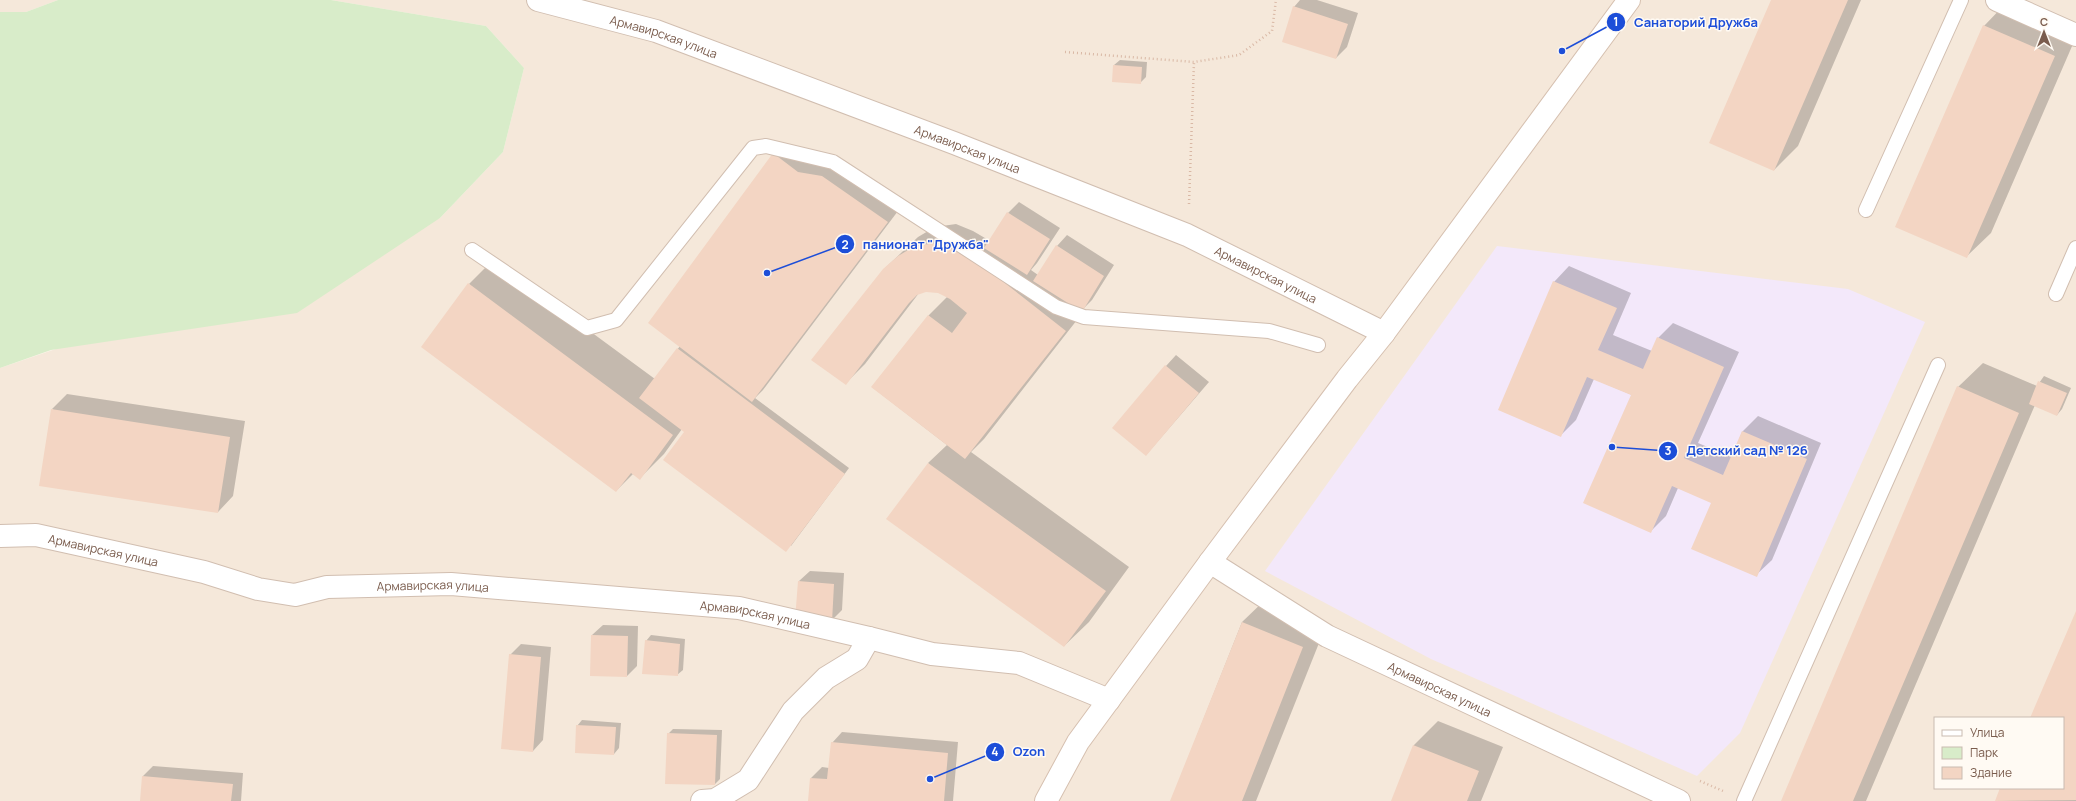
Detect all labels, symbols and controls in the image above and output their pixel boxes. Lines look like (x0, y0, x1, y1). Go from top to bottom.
callout: Санаторий Дружба (1606, 10, 1766, 35)
street label: Армавирская улица (608, 11, 720, 62)
north arrow (2024, 12, 2064, 52)
text: 1 (1613, 13, 1619, 30)
text: Санаторий Дружба (1634, 13, 1758, 31)
text: С (2040, 14, 2048, 29)
street label: Армавирская улица (912, 120, 1023, 177)
callout: панионат "Дружба" (835, 232, 997, 257)
text: панионат "Дружба" (863, 235, 989, 253)
text: 2 (841, 236, 849, 253)
street label: Армавирская улица (1212, 242, 1320, 307)
callout: Детский сад № 126 (1658, 438, 1815, 463)
text: Детский сад № 126 (1686, 441, 1808, 459)
text: 3 (1665, 442, 1672, 459)
street label: Армавирская улица (47, 529, 160, 570)
street label: Армавирская улица (376, 575, 490, 596)
street label: Армавирская улица (699, 596, 812, 633)
street label: Армавирская улица (1385, 657, 1494, 720)
legend (1934, 717, 2064, 789)
text: Улица (1970, 724, 2004, 741)
callout: Ozon (985, 739, 1053, 764)
text: Ozon (1013, 742, 1045, 760)
text: 4 (991, 743, 999, 760)
text: Парк (1970, 744, 1999, 761)
text: Здание (1970, 764, 2012, 781)

